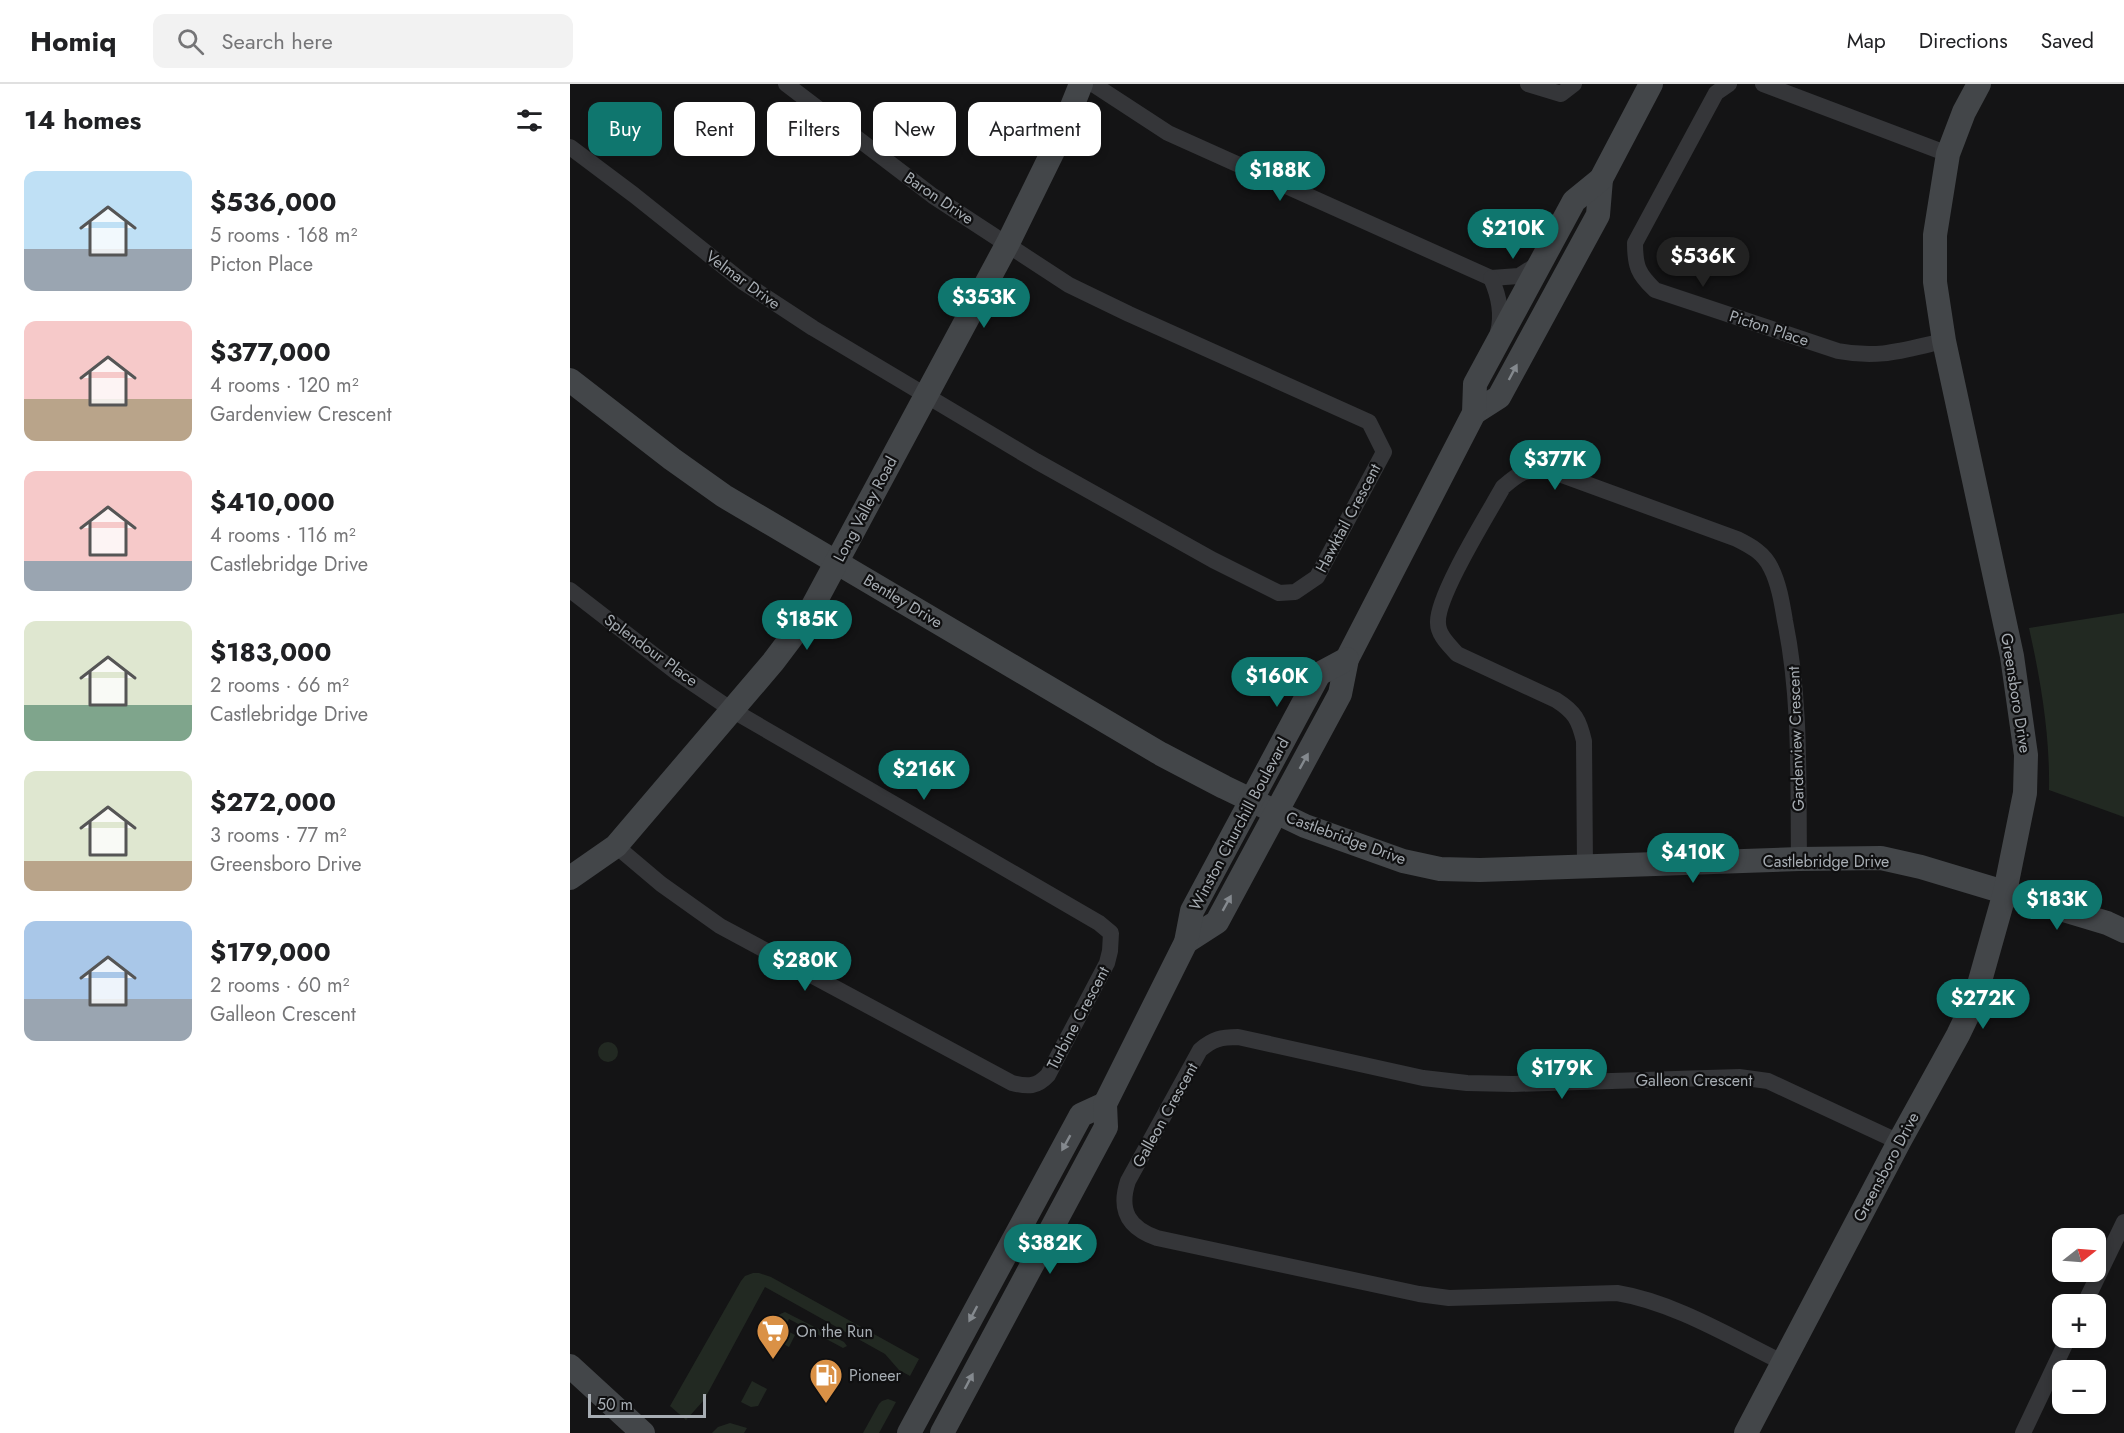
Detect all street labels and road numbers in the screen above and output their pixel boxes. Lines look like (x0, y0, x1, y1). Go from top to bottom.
street label: Baron Drive (900, 166, 978, 230)
street label: Velmar Drive (701, 245, 785, 315)
street label: Picton Place (1726, 304, 1812, 352)
street label: Long Valley Road (827, 452, 903, 566)
street label: Hawktail Crescent (1310, 459, 1386, 576)
street label: Bentley Drive (859, 568, 947, 634)
street label: Splendour Place (599, 608, 703, 692)
street label: Greensboro Drive (1995, 631, 2037, 755)
street label: Gardenview Crescent (1782, 666, 1810, 812)
street label: Winston Churchill Boulevard (1184, 733, 1294, 915)
street label: Castlebridge Drive (1283, 806, 1409, 870)
street label: Castlebridge Drive (1763, 850, 1889, 873)
street label: Turbine Crescent (1041, 962, 1115, 1074)
street label: Galleon Crescent (1127, 1058, 1203, 1172)
street label: Galleon Crescent (1636, 1069, 1752, 1092)
street label: Greensboro Drive (1847, 1108, 1925, 1226)

